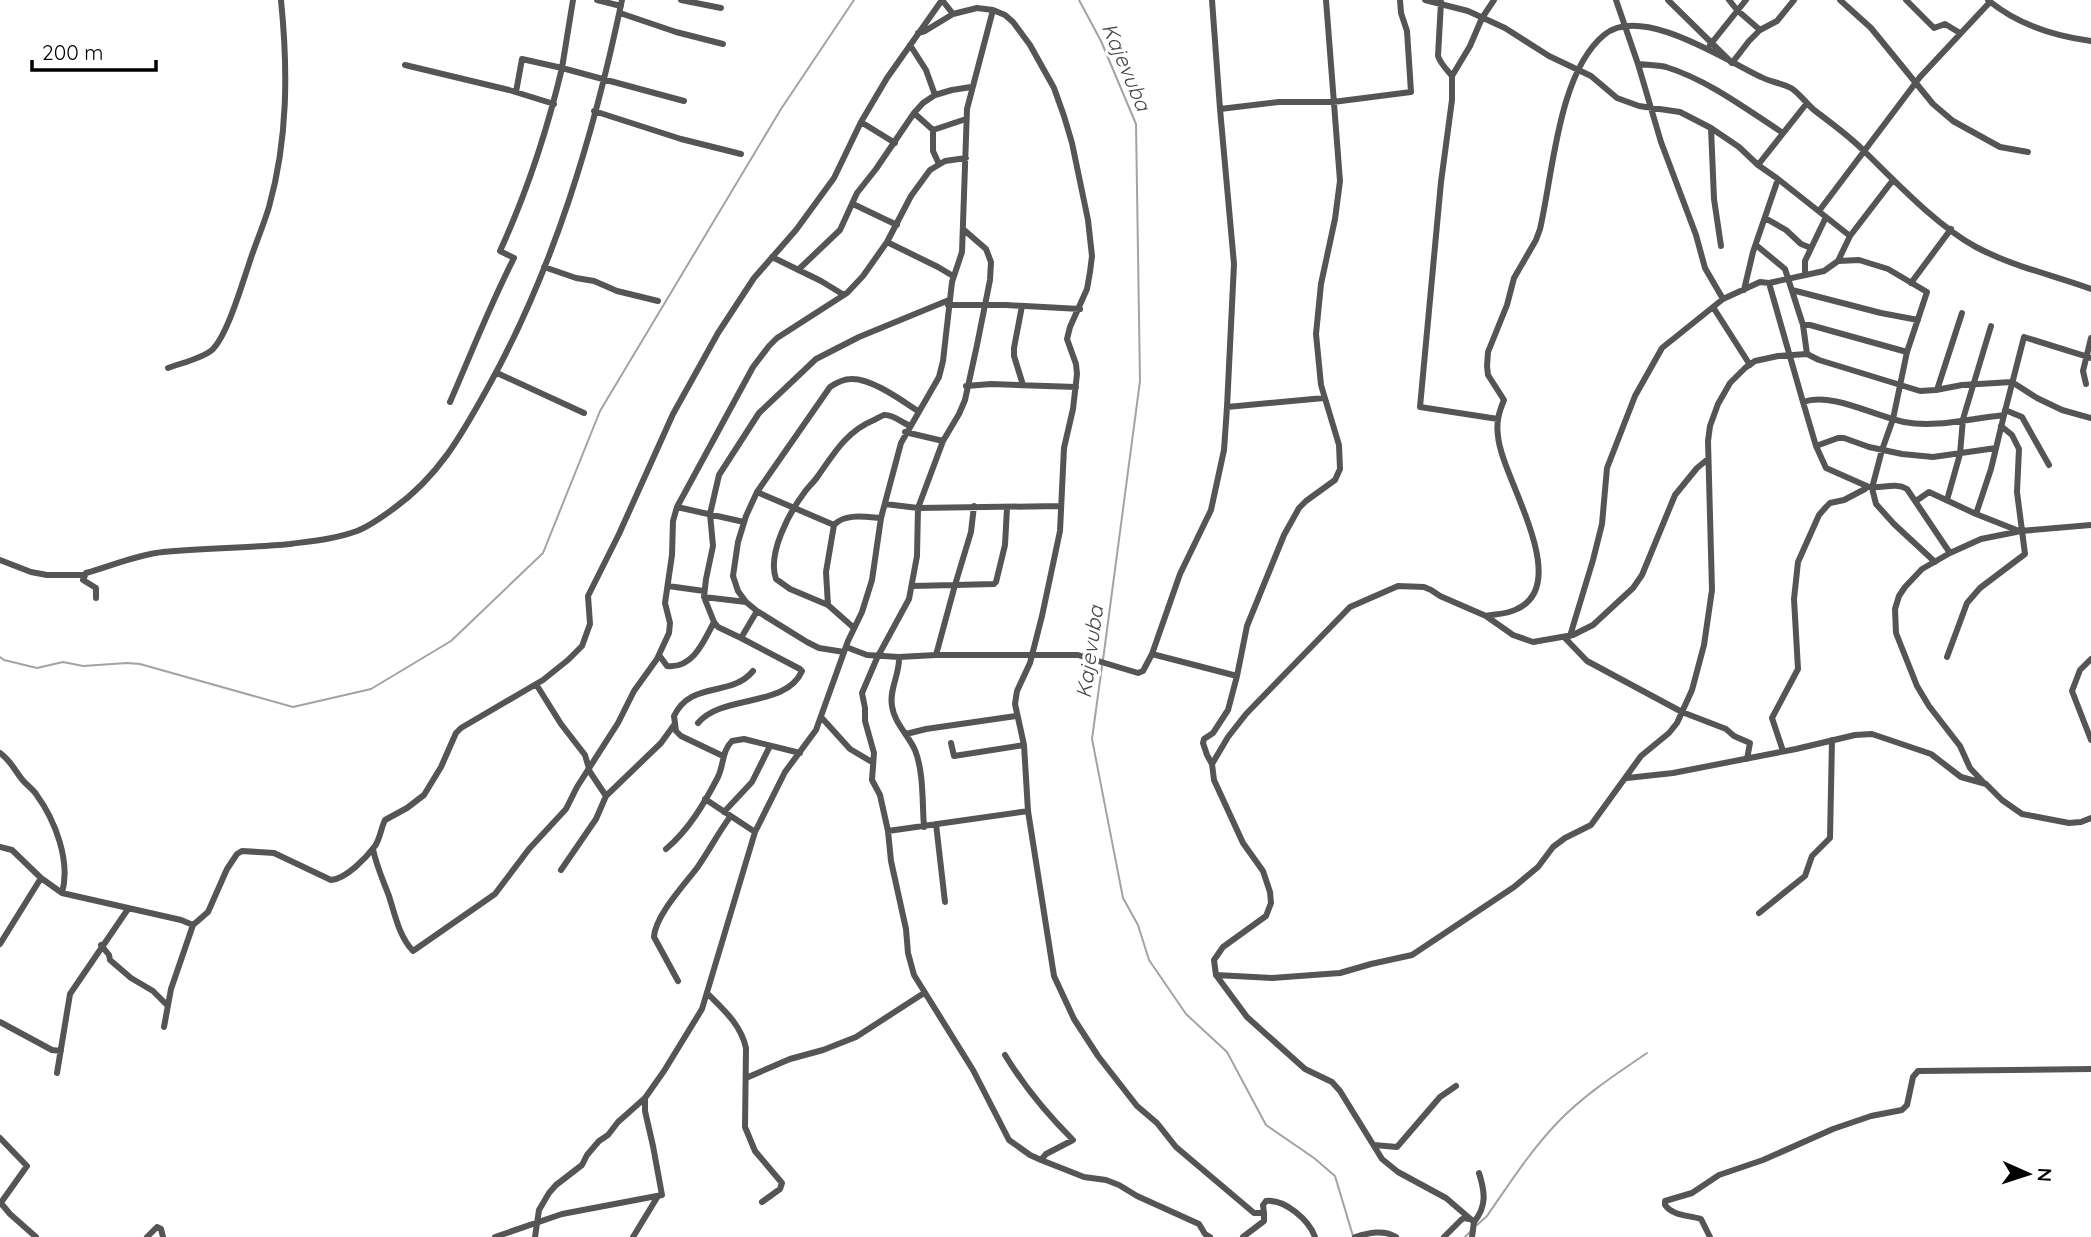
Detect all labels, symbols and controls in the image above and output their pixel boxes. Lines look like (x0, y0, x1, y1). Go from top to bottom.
water label: Kajevuba (1097, 19, 1158, 116)
scale bar (32, 28, 156, 72)
text: 200 m (42, 39, 104, 65)
water label: Kajevuba (1070, 603, 1109, 700)
north arrow (1993, 1139, 2063, 1209)
text: N (2033, 1167, 2057, 1182)

